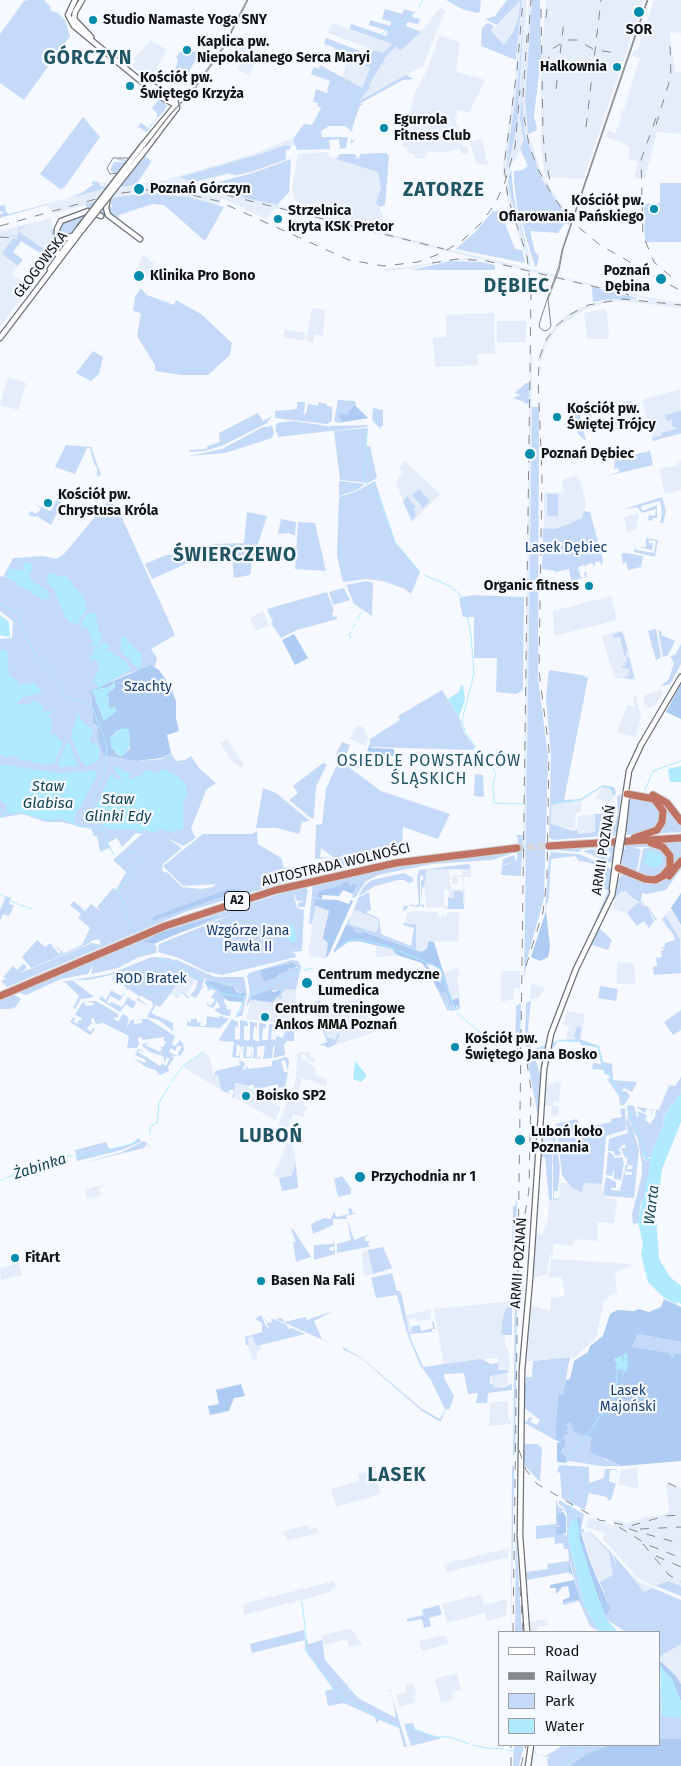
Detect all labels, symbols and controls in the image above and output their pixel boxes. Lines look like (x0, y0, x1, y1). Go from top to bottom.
marker: SOR (632, 5, 646, 19)
place label: Studio Namaste Yoga SNY (103, 12, 267, 28)
marker: Studio Namaste Yoga SNY (87, 14, 99, 26)
place label: SOR (626, 22, 652, 38)
place label: Kaplica pw. Niepokalanego Serca Maryi (197, 34, 370, 66)
marker: Kaplica pw. Niepokalanego Serca Maryi (181, 44, 193, 56)
district label: GÓRCZYN (43, 48, 133, 70)
place label: Halkownia (540, 59, 607, 75)
marker: Halkownia (611, 61, 623, 73)
place label: Kościół pw. Świętego Krzyża (140, 70, 244, 102)
marker: Kościół pw. Świętego Krzyża (124, 80, 136, 92)
place label: Egurrola Fitness Club (394, 112, 471, 144)
marker: Egurrola Fitness Club (378, 122, 390, 134)
district label: ZATORZE (402, 180, 486, 202)
place label: Poznań Górczyn (150, 181, 250, 197)
marker: Poznań Górczyn (132, 182, 146, 196)
place label: Kościół pw. Ofiarowania Pańskiego (499, 193, 644, 226)
place label: Strzelnica kryta KSK Pretor (288, 203, 394, 236)
marker: Kościół pw. Ofiarowania Pańskiego (648, 203, 660, 215)
marker: Strzelnica kryta KSK Pretor (272, 213, 284, 225)
street label: GŁOGOWSKA (11, 228, 71, 302)
place label: Poznań Dębina (604, 263, 650, 296)
place label: Klinika Pro Bono (150, 268, 255, 284)
marker: Klinika Pro Bono (132, 269, 146, 283)
marker: Poznań Dębina (654, 272, 668, 286)
district label: DĘBIEC (483, 276, 551, 298)
place label: Kościół pw. Świętej Trójcy (567, 401, 656, 434)
marker: Kościół pw. Świętej Trójcy (551, 411, 563, 423)
place label: Poznań Dębiec (541, 446, 634, 462)
marker: Poznań Dębiec (523, 447, 537, 461)
place label: Kościół pw. Chrystusa Króla (58, 487, 159, 520)
marker: Kościół pw. Chrystusa Króla (42, 497, 54, 509)
park label: Lasek Dębiec (525, 540, 607, 556)
district label: ŚWIERCZEWO (172, 545, 298, 567)
place label: Organic fitness (484, 578, 579, 594)
marker: Organic fitness (583, 580, 595, 592)
park label: Szachty (124, 679, 172, 695)
district label: OSIEDLE POWSTAŃCÓW ŚLĄSKICH (335, 752, 523, 790)
water label: Staw Glabisa (23, 778, 73, 813)
water label: Staw Glinki Edy (85, 791, 151, 826)
street label: ARMII POZNAŃ (589, 804, 619, 896)
street label: AUTOSTRADA WOLNOŚCI (260, 840, 412, 890)
road number: A2 (224, 891, 250, 910)
park label: Wzgórze Jana Pawła II (207, 923, 289, 956)
place label: Centrum medyczne Lumedica (318, 967, 440, 1000)
park label: ROD Bratek (115, 971, 187, 987)
marker: Centrum medyczne Lumedica (300, 976, 314, 990)
place label: Centrum treningowe Ankos MMA Poznań (275, 1001, 405, 1034)
marker: Centrum treningowe Ankos MMA Poznań (259, 1011, 271, 1023)
place label: Kościół pw. Świętego Jana Bosko (465, 1031, 597, 1064)
marker: Kościół pw. Świętego Jana Bosko (449, 1041, 461, 1053)
place label: Boisko SP2 (256, 1088, 326, 1104)
marker: Boisko SP2 (240, 1090, 252, 1102)
place label: Luboń koło Poznania (531, 1124, 603, 1156)
district label: LUBOŃ (238, 1126, 304, 1148)
marker: Luboń koło Poznania (513, 1133, 527, 1147)
water label: Żabinka (11, 1150, 69, 1184)
place label: Przychodnia nr 1 (371, 1169, 476, 1185)
marker: Przychodnia nr 1 (353, 1170, 367, 1184)
water label: Warta (641, 1184, 663, 1226)
street label: ARMII POZNAŃ (507, 1217, 531, 1309)
place label: FitArt (25, 1250, 60, 1266)
marker: FitArt (9, 1252, 21, 1264)
place label: Basen Na Fali (271, 1273, 355, 1289)
marker: Basen Na Fali (255, 1275, 267, 1287)
park label: Lasek Majoński (600, 1383, 656, 1415)
district label: LASEK (367, 1465, 427, 1487)
legend (498, 1631, 661, 1746)
text: Road (545, 1642, 580, 1660)
text: Railway (545, 1667, 597, 1685)
text: Park (545, 1692, 575, 1710)
text: Water (545, 1717, 584, 1735)

